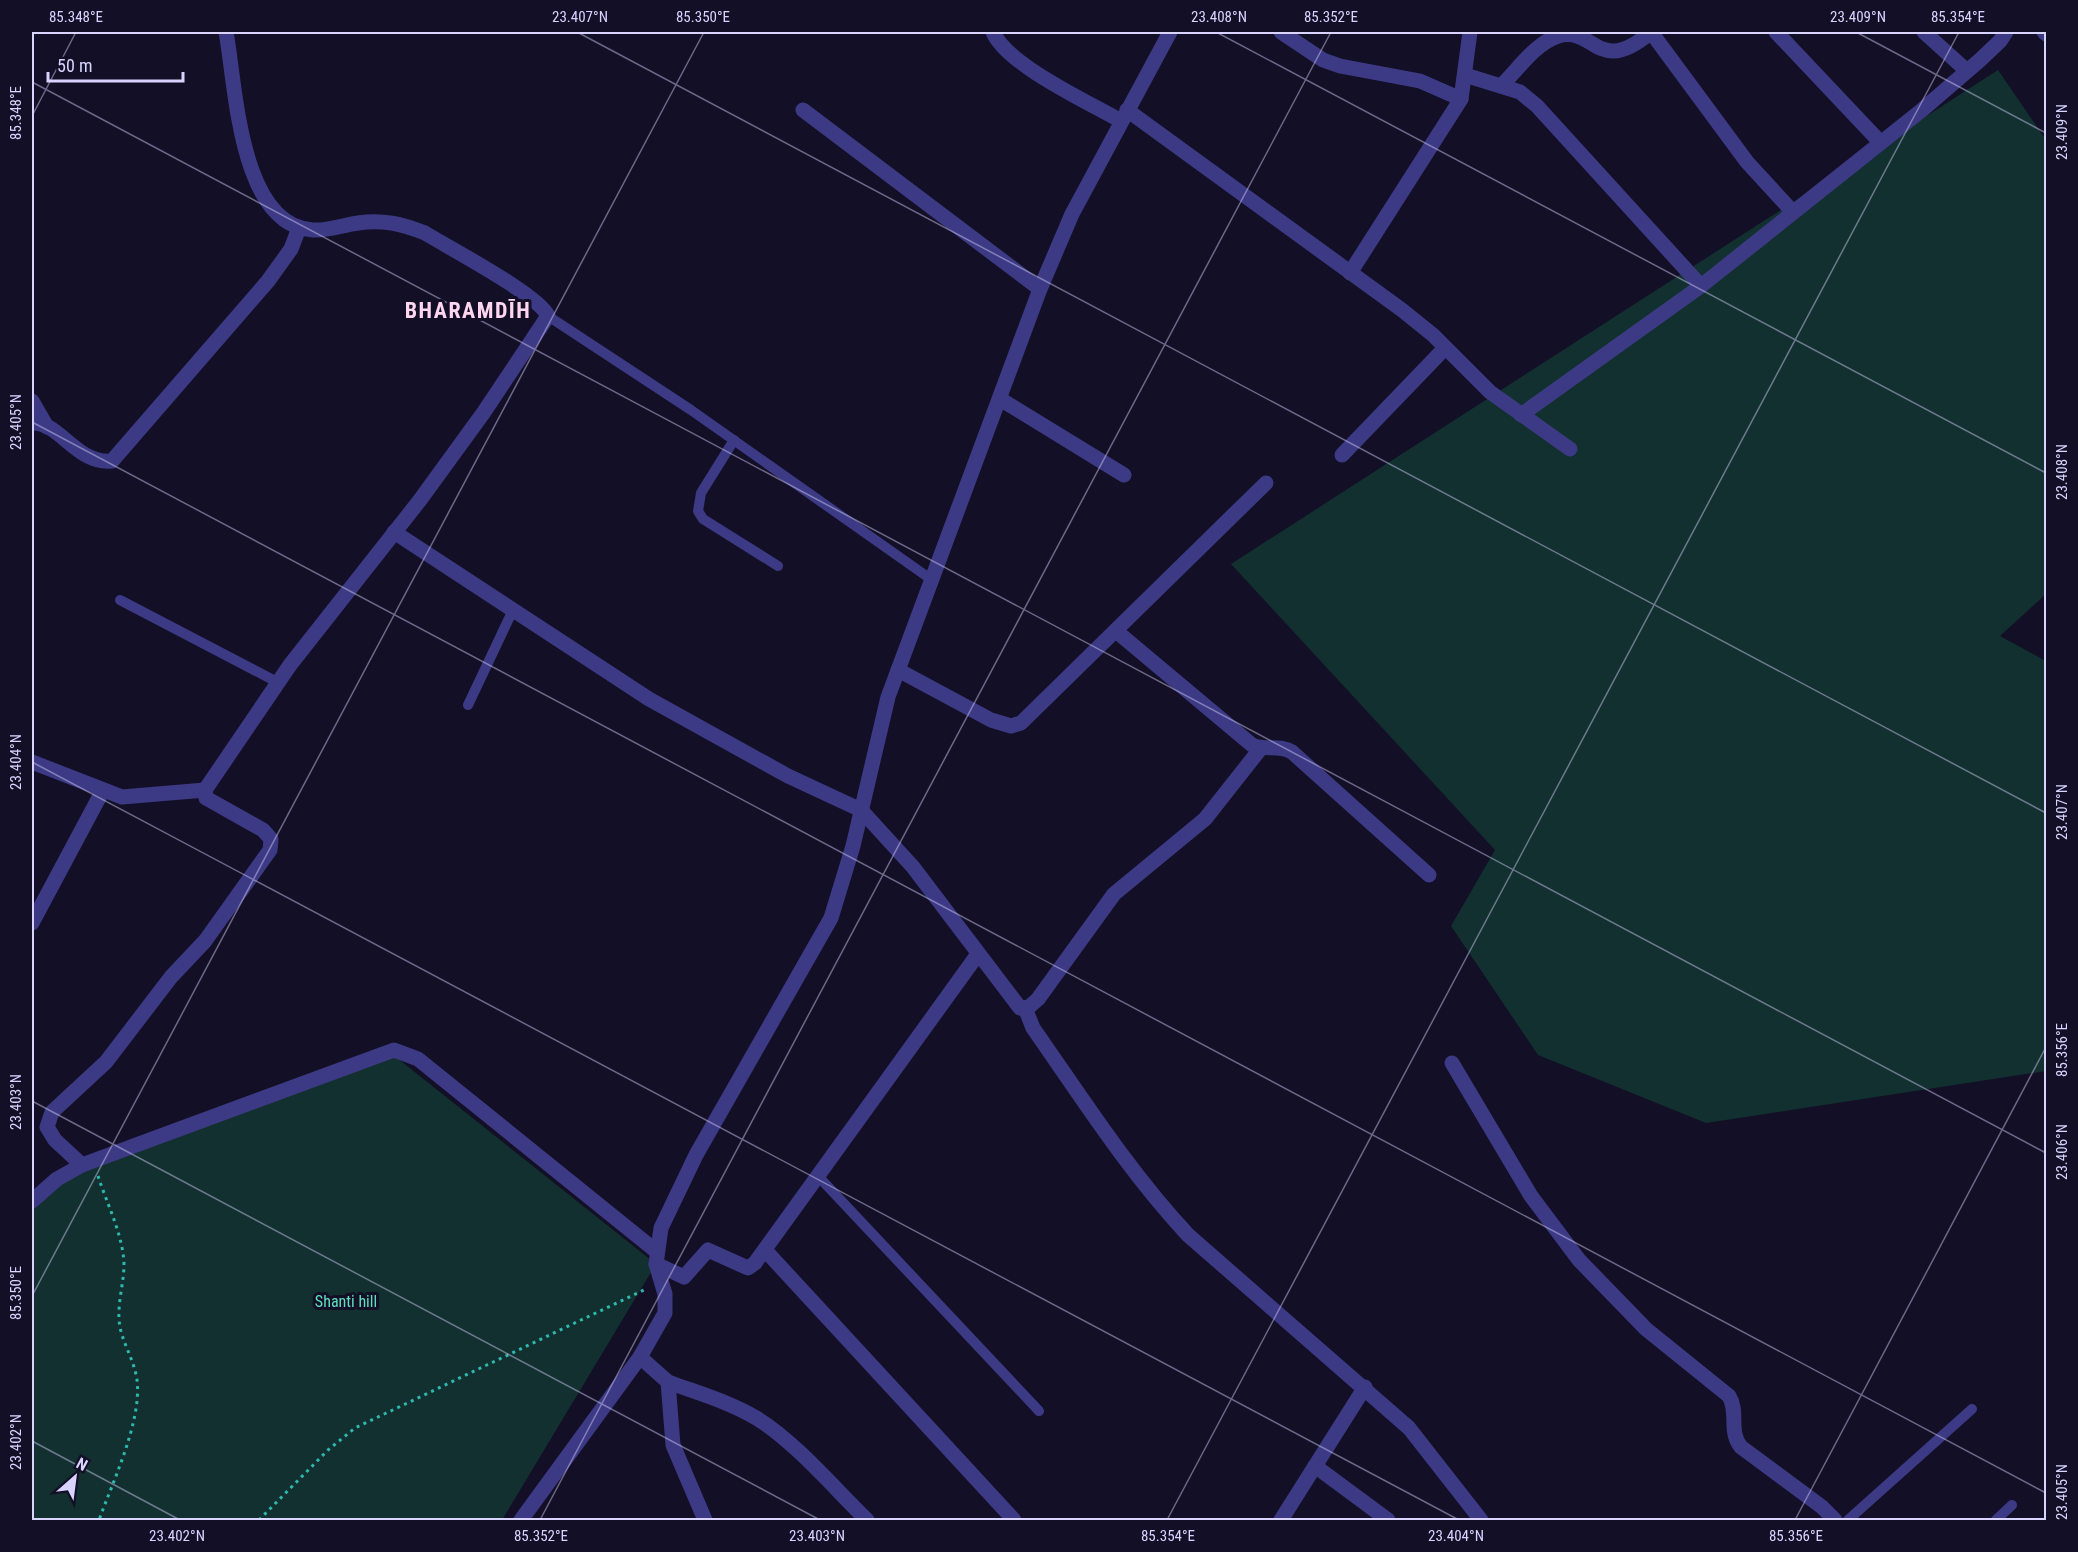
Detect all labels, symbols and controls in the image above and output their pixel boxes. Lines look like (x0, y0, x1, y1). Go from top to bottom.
text: 85.348°E (49, 8, 103, 26)
text: 23.407°N (552, 8, 608, 26)
text: 85.350°E (676, 8, 730, 26)
text: 23.408°N (1191, 8, 1247, 26)
text: 85.352°E (1304, 8, 1358, 26)
text: 23.409°N (1830, 8, 1886, 26)
text: 85.354°E (1931, 8, 1985, 26)
scale bar (48, 45, 183, 83)
text: 50 m (57, 55, 92, 76)
text: 85.348°E (7, 86, 25, 140)
text: 23.409°N (2053, 104, 2071, 160)
district label: BHARAMDĪH (405, 298, 531, 323)
text: 23.405°N (7, 394, 25, 450)
text: 23.408°N (2053, 444, 2071, 500)
text: 23.404°N (7, 734, 25, 790)
text: 23.407°N (2053, 784, 2071, 840)
text: 85.356°E (2053, 1023, 2071, 1077)
text: 23.403°N (7, 1074, 25, 1130)
text: 23.406°N (2053, 1124, 2071, 1180)
text: 85.350°E (7, 1266, 25, 1320)
park label: Shanti hill (315, 1292, 377, 1311)
text: 23.402°N (7, 1414, 25, 1470)
north arrow (45, 1447, 105, 1507)
text: N (73, 1454, 91, 1475)
text: 23.405°N (2053, 1464, 2071, 1520)
text: 23.402°N (149, 1527, 205, 1545)
text: 85.352°E (514, 1527, 568, 1545)
text: 23.403°N (789, 1527, 845, 1545)
text: 85.354°E (1141, 1527, 1195, 1545)
text: 23.404°N (1428, 1527, 1484, 1545)
text: 85.356°E (1769, 1527, 1823, 1545)

